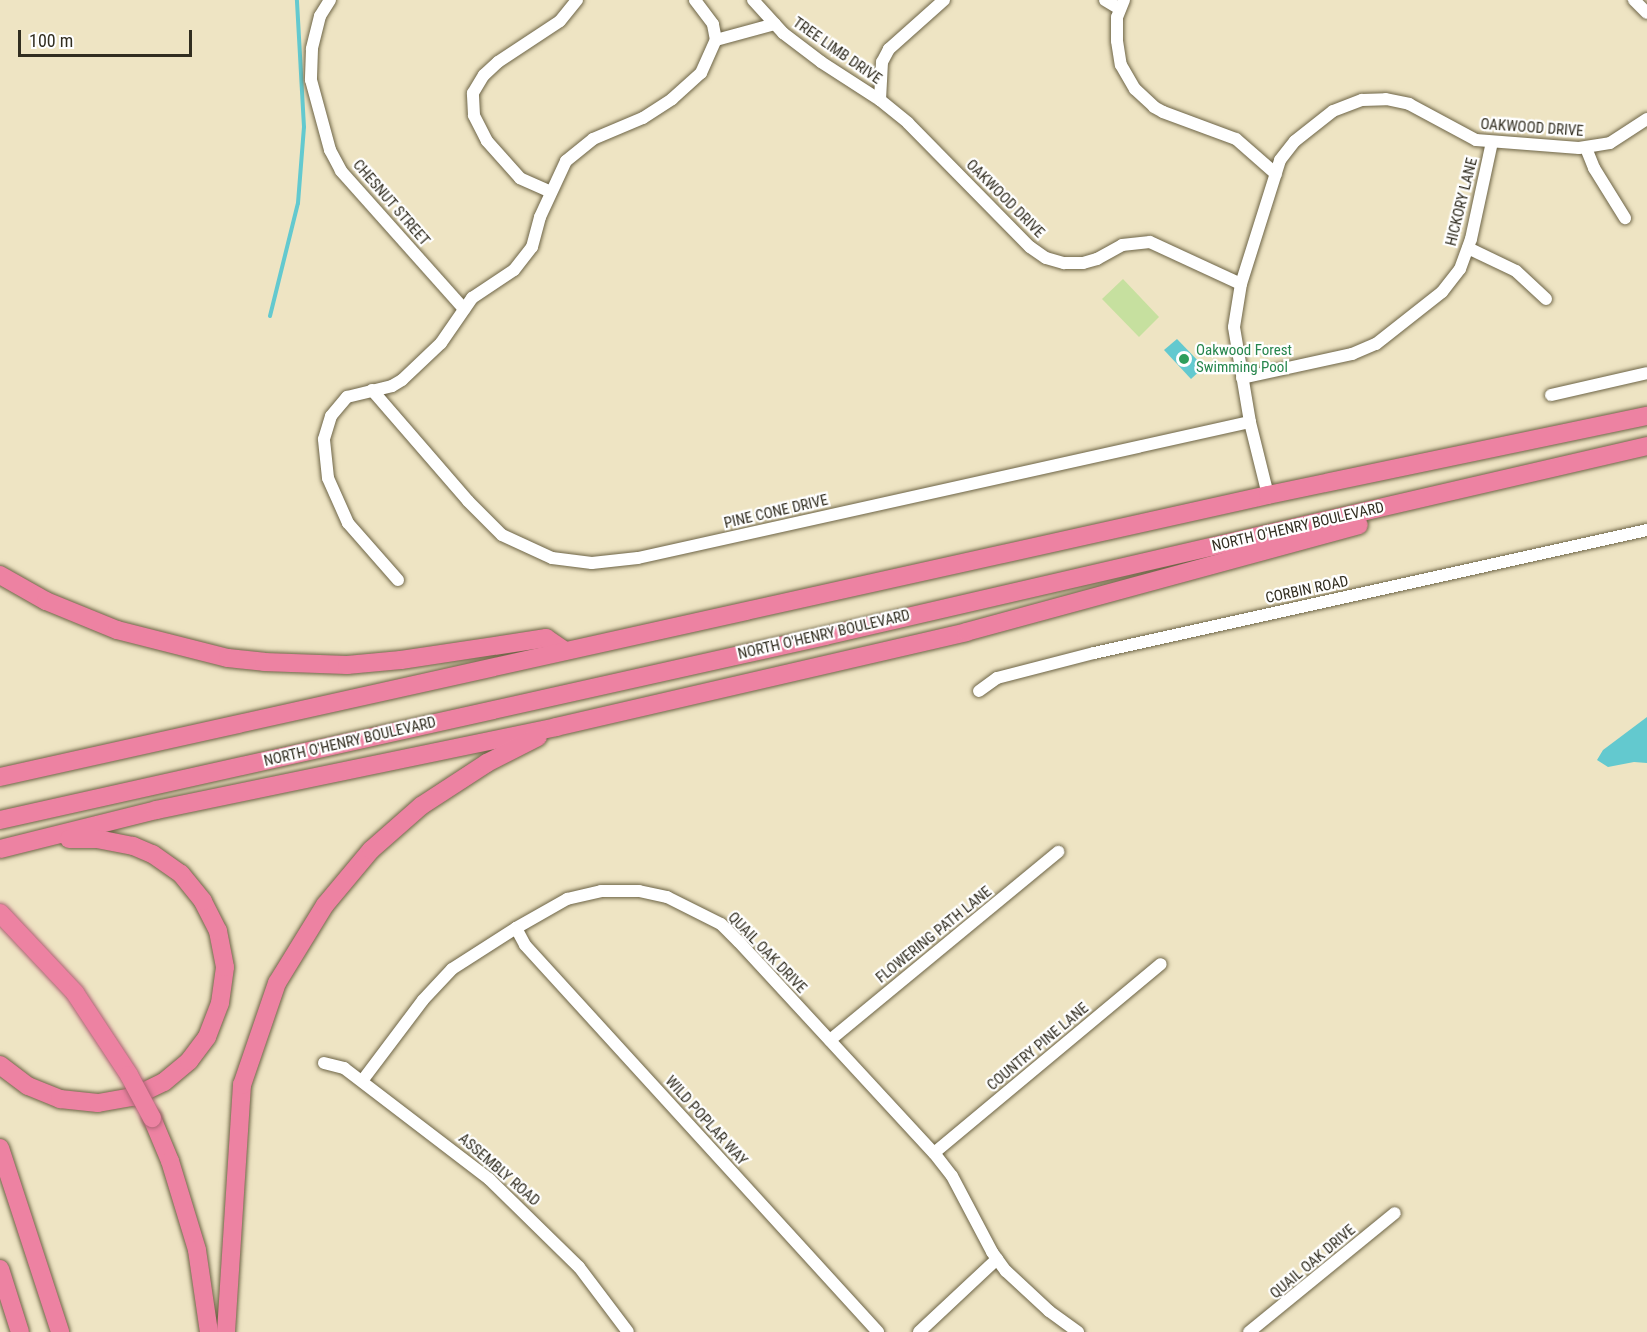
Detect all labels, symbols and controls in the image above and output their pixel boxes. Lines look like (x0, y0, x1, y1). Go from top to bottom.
street label: TREE LIMB DRIVE (789, 14, 885, 88)
scale bar (21, 18, 195, 56)
text: 100 m (29, 30, 73, 51)
street label: OAKWOOD DRIVE (1480, 115, 1584, 141)
street label: CHESNUT STREET (349, 156, 433, 250)
street label: OAKWOOD DRIVE (962, 156, 1048, 242)
street label: HICKORY LANE (1442, 156, 1482, 248)
place label: Oakwood Forest Swimming Pool (1196, 341, 1292, 376)
marker: Oakwood Forest Swimming Pool (1177, 352, 1191, 366)
street label: PINE CONE DRIVE (722, 491, 830, 533)
street label: NORTH O'HENRY BOULEVARD (1210, 498, 1386, 556)
street label: CORBIN ROAD (1264, 572, 1350, 608)
street label: NORTH O'HENRY BOULEVARD (736, 606, 912, 664)
street label: NORTH O'HENRY BOULEVARD (262, 713, 438, 771)
street label: FLOWERING PATH LANE (873, 883, 995, 987)
street label: QUAIL OAK DRIVE (724, 909, 810, 997)
street label: COUNTRY PINE LANE (984, 999, 1092, 1095)
street label: WILD POPLAR WAY (661, 1073, 751, 1169)
street label: ASSEMBLY ROAD (455, 1130, 543, 1210)
street label: QUAIL OAK DRIVE (1267, 1221, 1359, 1303)

